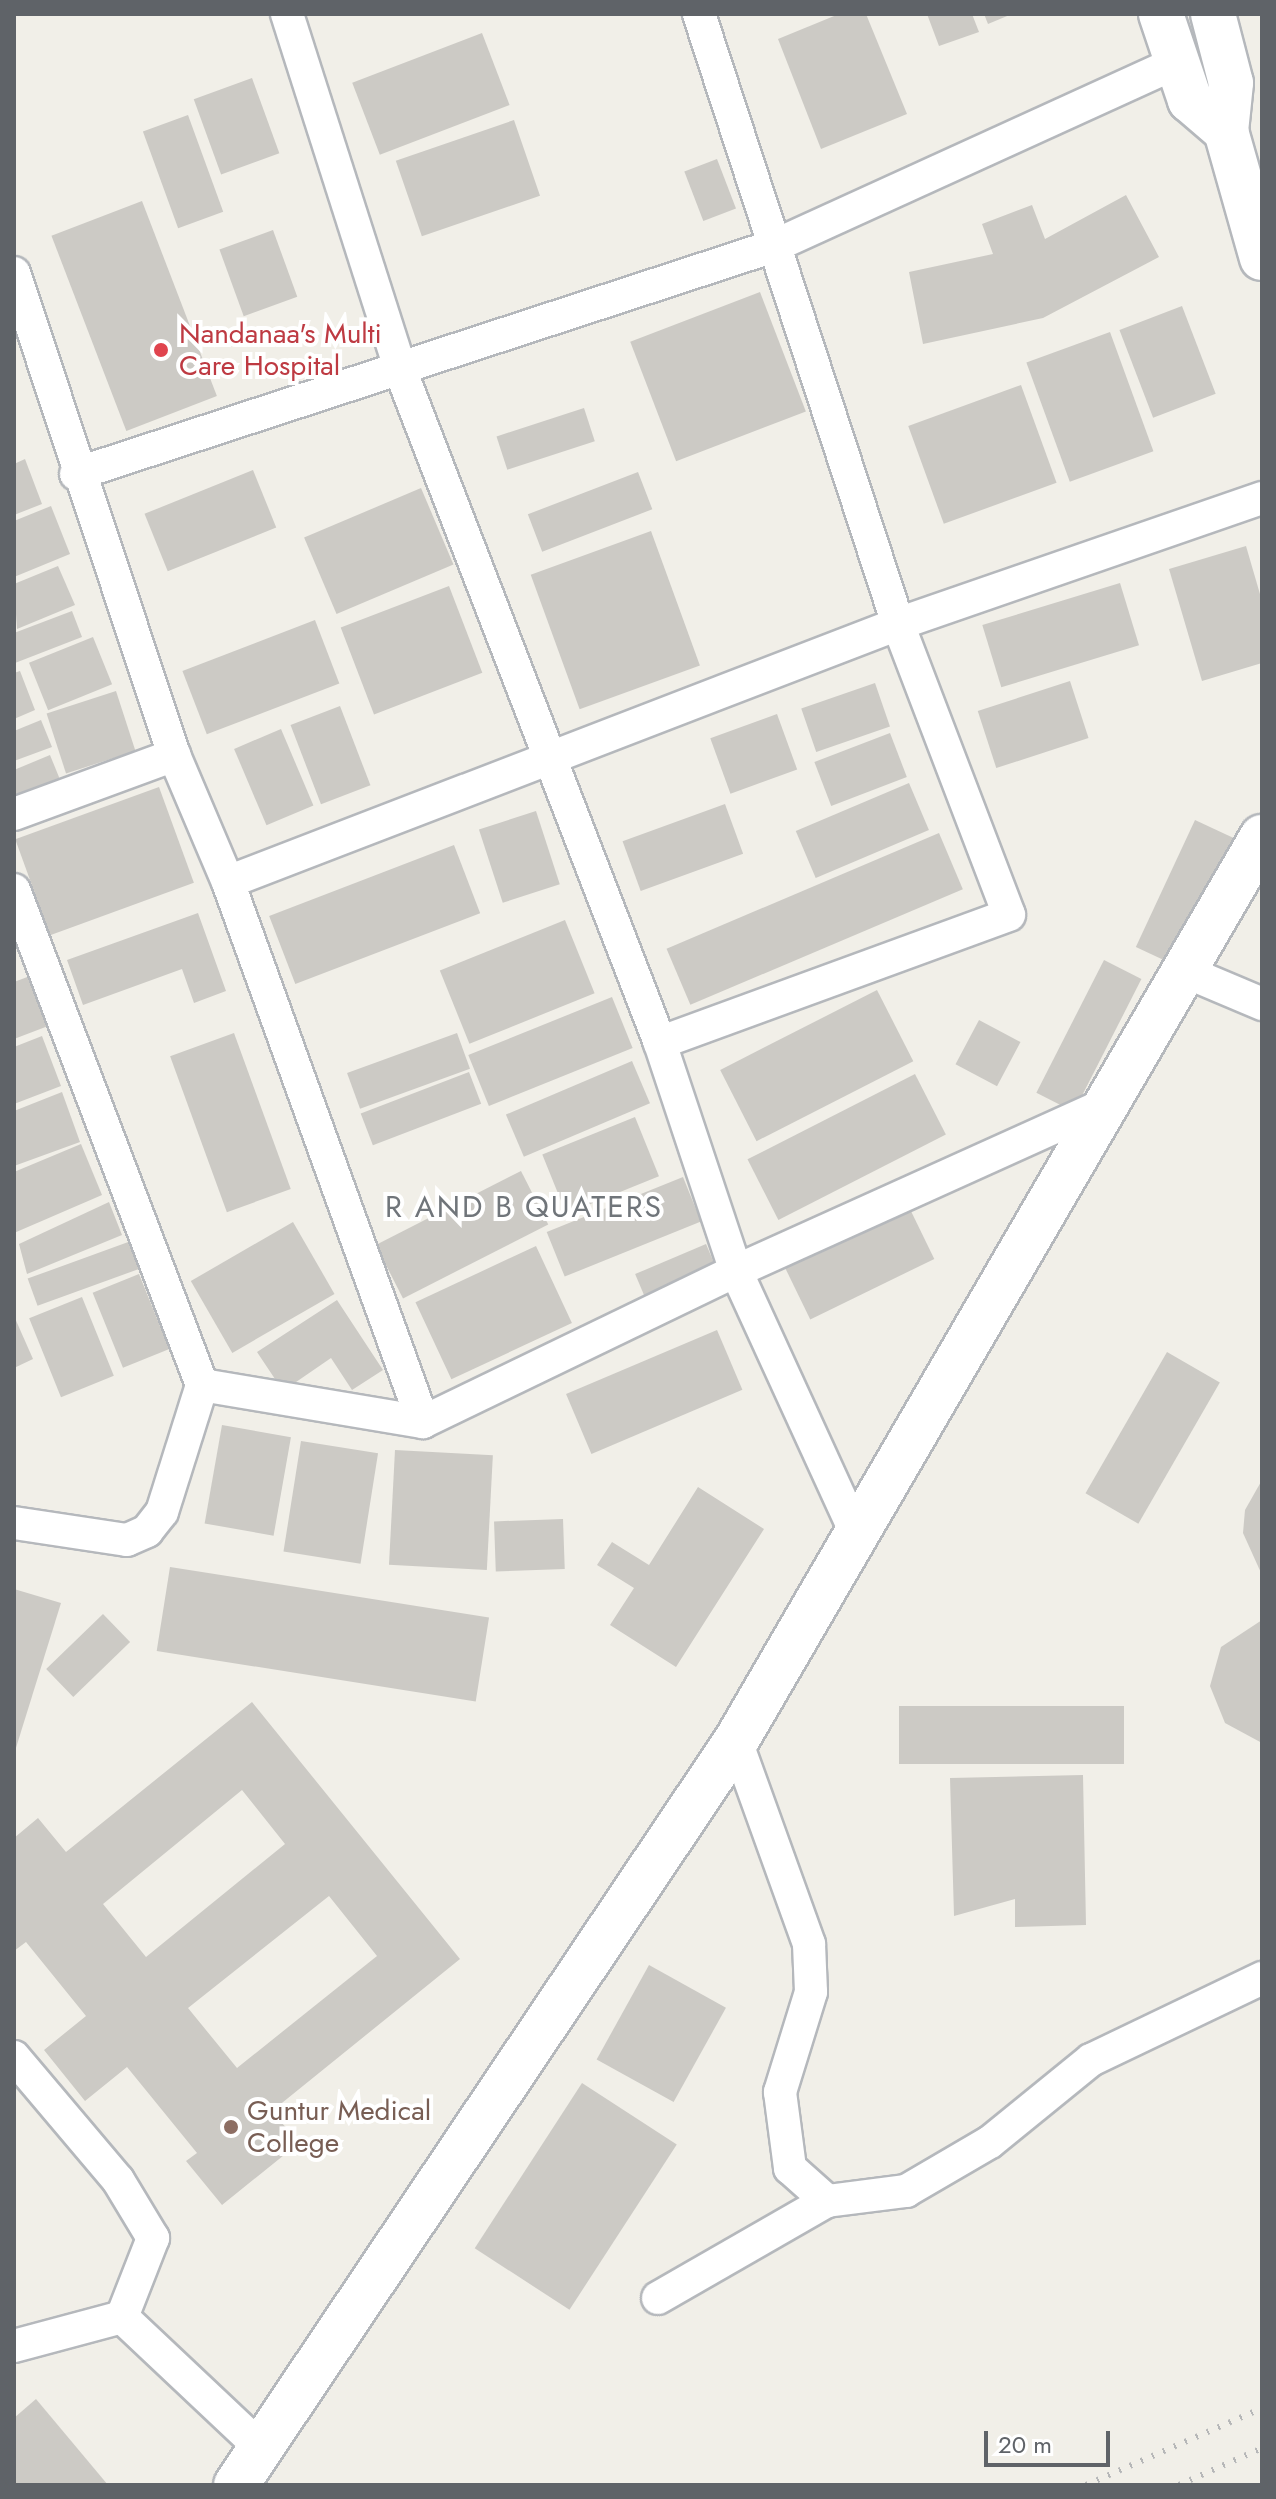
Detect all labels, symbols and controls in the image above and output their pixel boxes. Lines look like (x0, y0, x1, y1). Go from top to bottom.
place label: Nandanaa's Multi Care Hospital (179, 317, 382, 383)
marker: Nandanaa's Multi Care Hospital (150, 339, 172, 361)
district label: R AND B QUATERS (385, 1189, 663, 1225)
place label: Guntur Medical College (247, 2094, 431, 2160)
marker: Guntur Medical College (222, 2118, 240, 2136)
scale bar (988, 2415, 1114, 2465)
text: 20 m (998, 2427, 1052, 2462)

